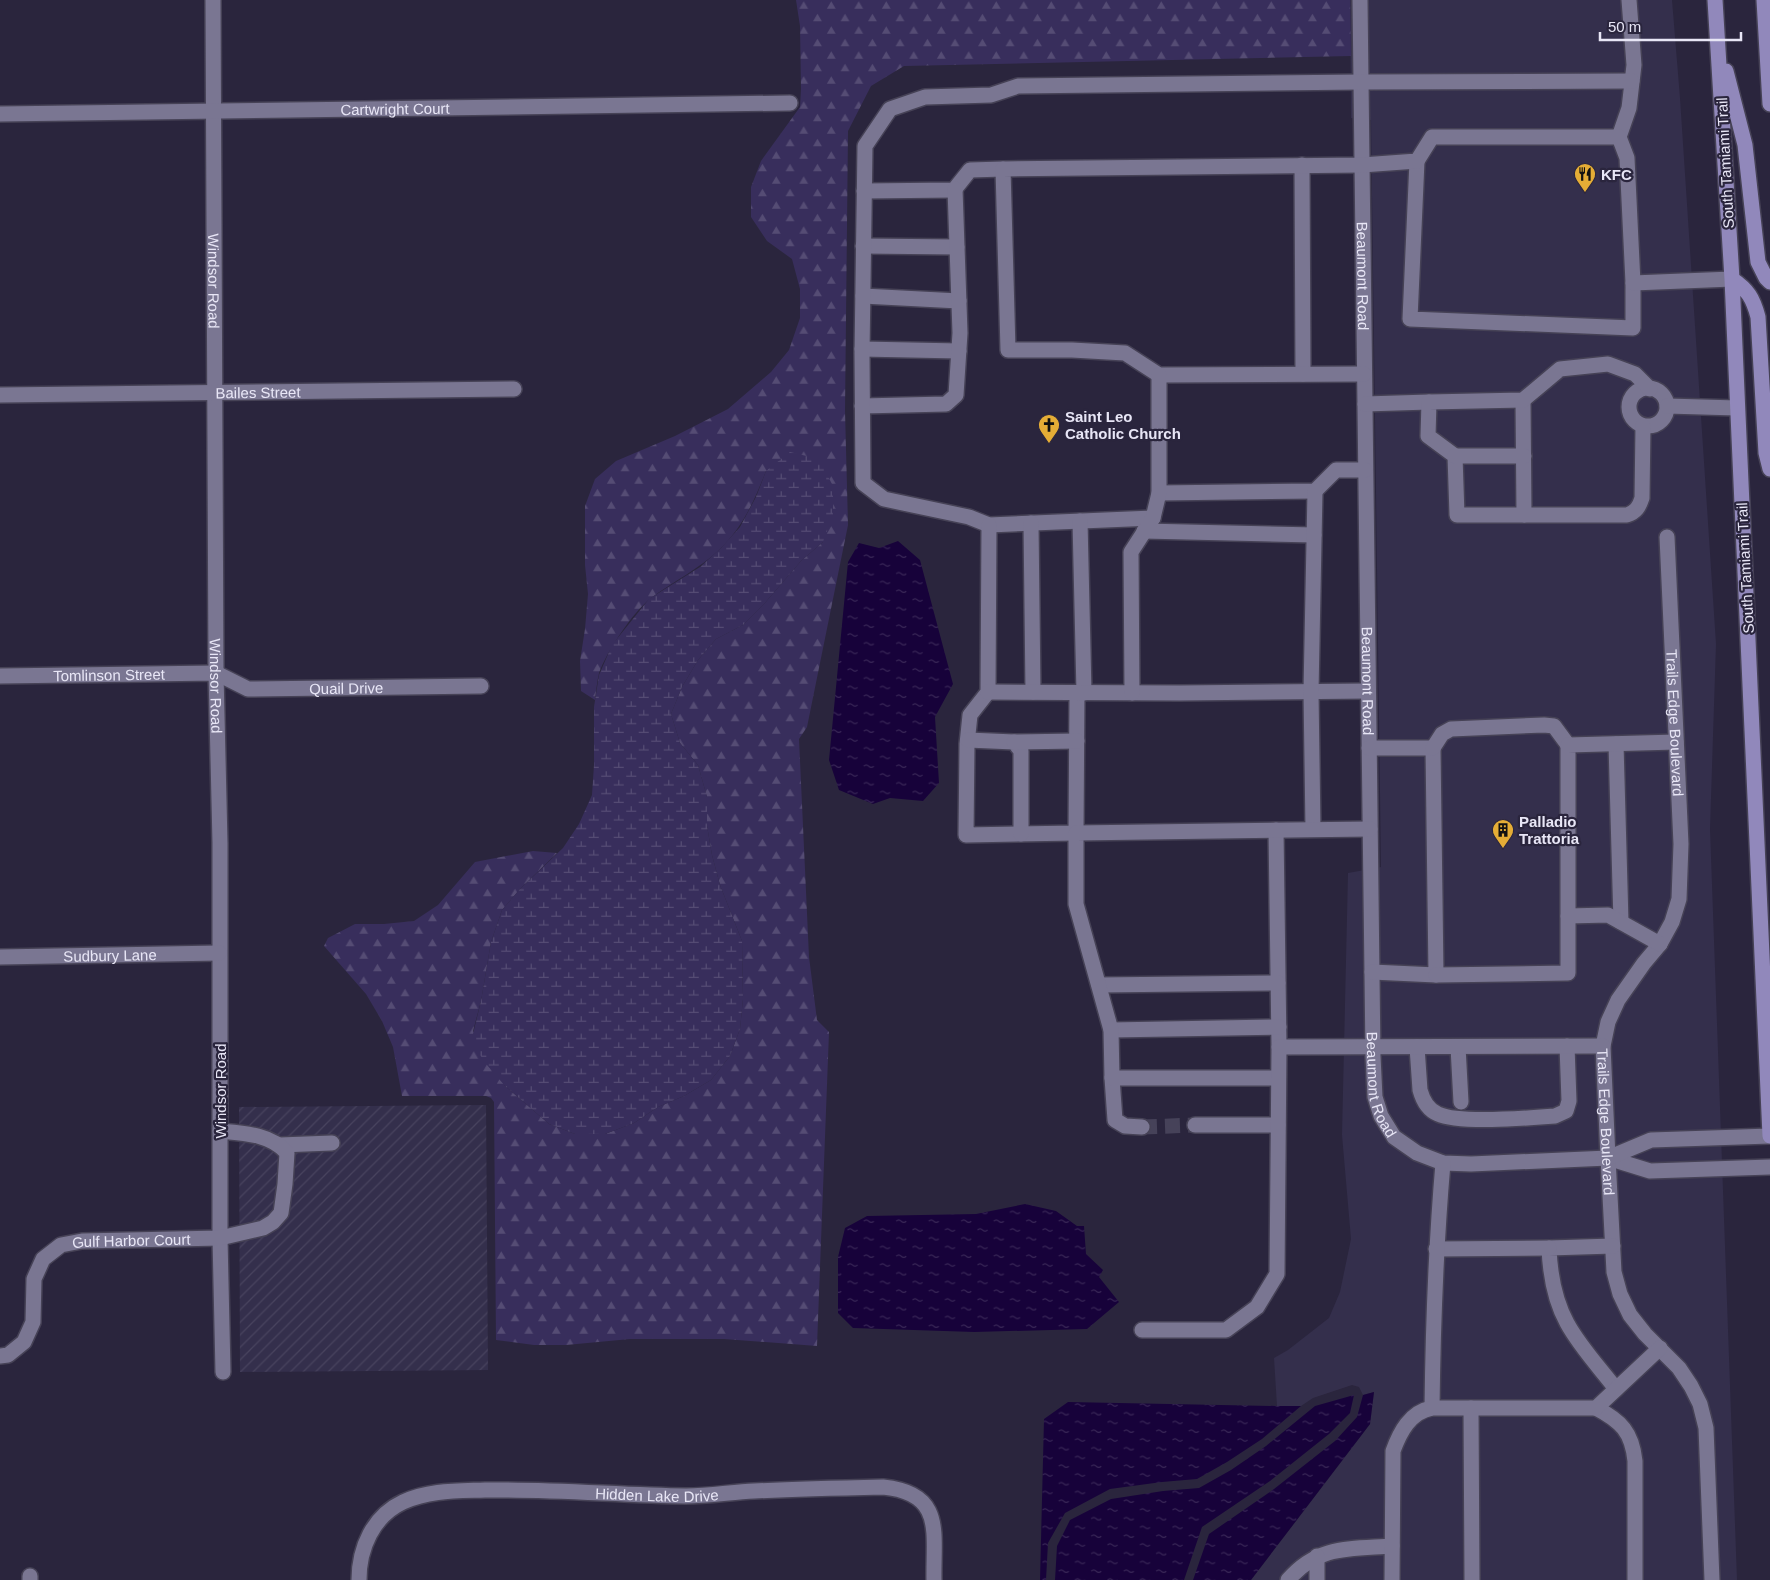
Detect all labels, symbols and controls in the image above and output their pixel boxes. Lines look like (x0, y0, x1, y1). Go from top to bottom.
scale bar (1600, 10, 1741, 42)
text: 50 m (1608, 18, 1641, 35)
street label: South Tamiami Trail (1713, 97, 1737, 229)
street label: Cartwright Court (340, 99, 451, 118)
restaurant icon: KFC (1573, 162, 1597, 193)
place label: KFC (1601, 166, 1632, 183)
street label: Beaumont Road (1354, 222, 1373, 330)
street label: Windsor Road (206, 233, 223, 329)
street label: Bailes Street (215, 383, 301, 401)
place label: Saint Leo Catholic Church (1065, 408, 1181, 442)
church icon: Saint Leo Catholic Church (1037, 413, 1061, 444)
street label: South Tamiami Trail (1733, 502, 1757, 634)
street label: Beaumont Road (1359, 627, 1378, 735)
street label: Windsor Road (207, 638, 226, 734)
street label: Trails Edge Boulevard (1664, 649, 1687, 797)
street label: Tomlinson Street (53, 665, 166, 684)
street label: Quail Drive (309, 679, 383, 697)
place label: Palladio Trattoria (1519, 813, 1580, 847)
building icon: Palladio Trattoria (1491, 818, 1515, 849)
street label: Sudbury Lane (63, 946, 157, 964)
street label: Beaumont Road (1364, 1032, 1400, 1140)
street label: Windsor Road (212, 1043, 229, 1139)
street label: Trails Edge Boulevard (1595, 1048, 1618, 1196)
street label: Gulf Harbor Court (71, 1230, 191, 1251)
street label: Hidden Lake Drive (595, 1484, 719, 1505)

